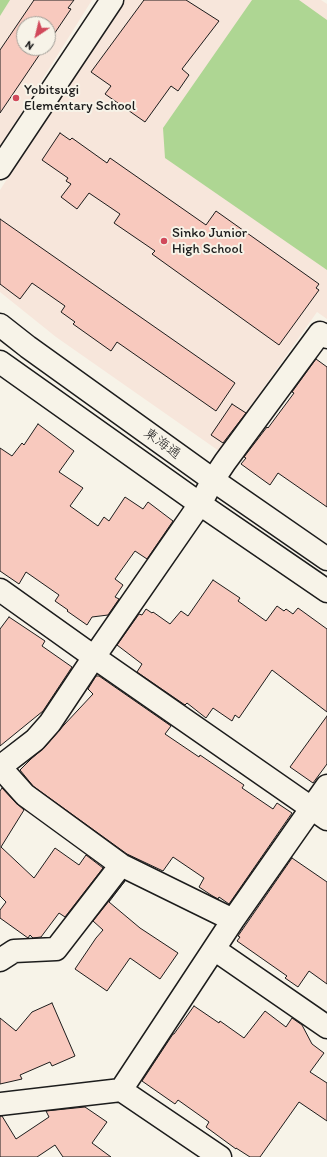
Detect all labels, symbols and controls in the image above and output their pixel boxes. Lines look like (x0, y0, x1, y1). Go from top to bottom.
north arrow (16, 16, 56, 56)
text: N (23, 38, 36, 53)
place label: Yobitsugi Elementary School (24, 82, 136, 114)
marker: Yobitsugi Elementary School (11, 93, 21, 103)
place label: Sinko Junior High School (172, 225, 247, 258)
marker: Sinko Junior High School (159, 236, 169, 246)
street label: 東海通 (140, 425, 184, 463)

